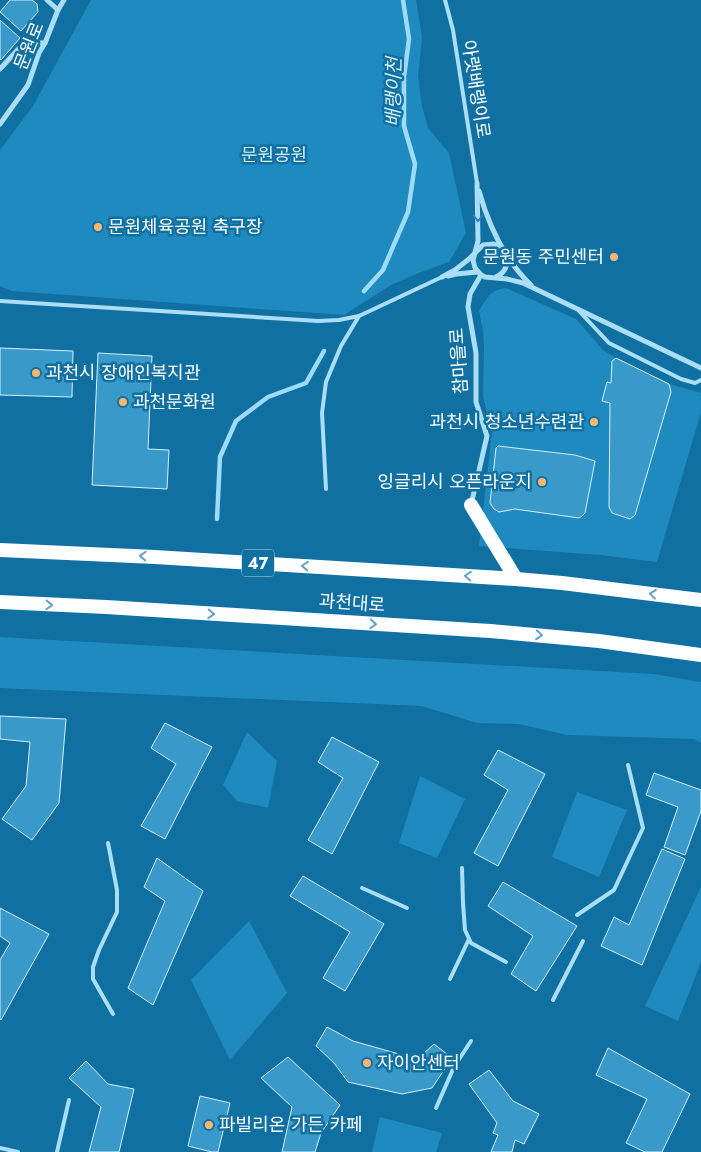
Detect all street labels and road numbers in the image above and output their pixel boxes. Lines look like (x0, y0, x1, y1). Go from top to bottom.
street label: 문원로 (8, 18, 50, 74)
street label: 아랫배랭이로 (455, 38, 497, 140)
street label: 참마을로 (444, 327, 474, 395)
road number: 47 (242, 550, 274, 576)
street label: 과천대로 (318, 588, 386, 618)

